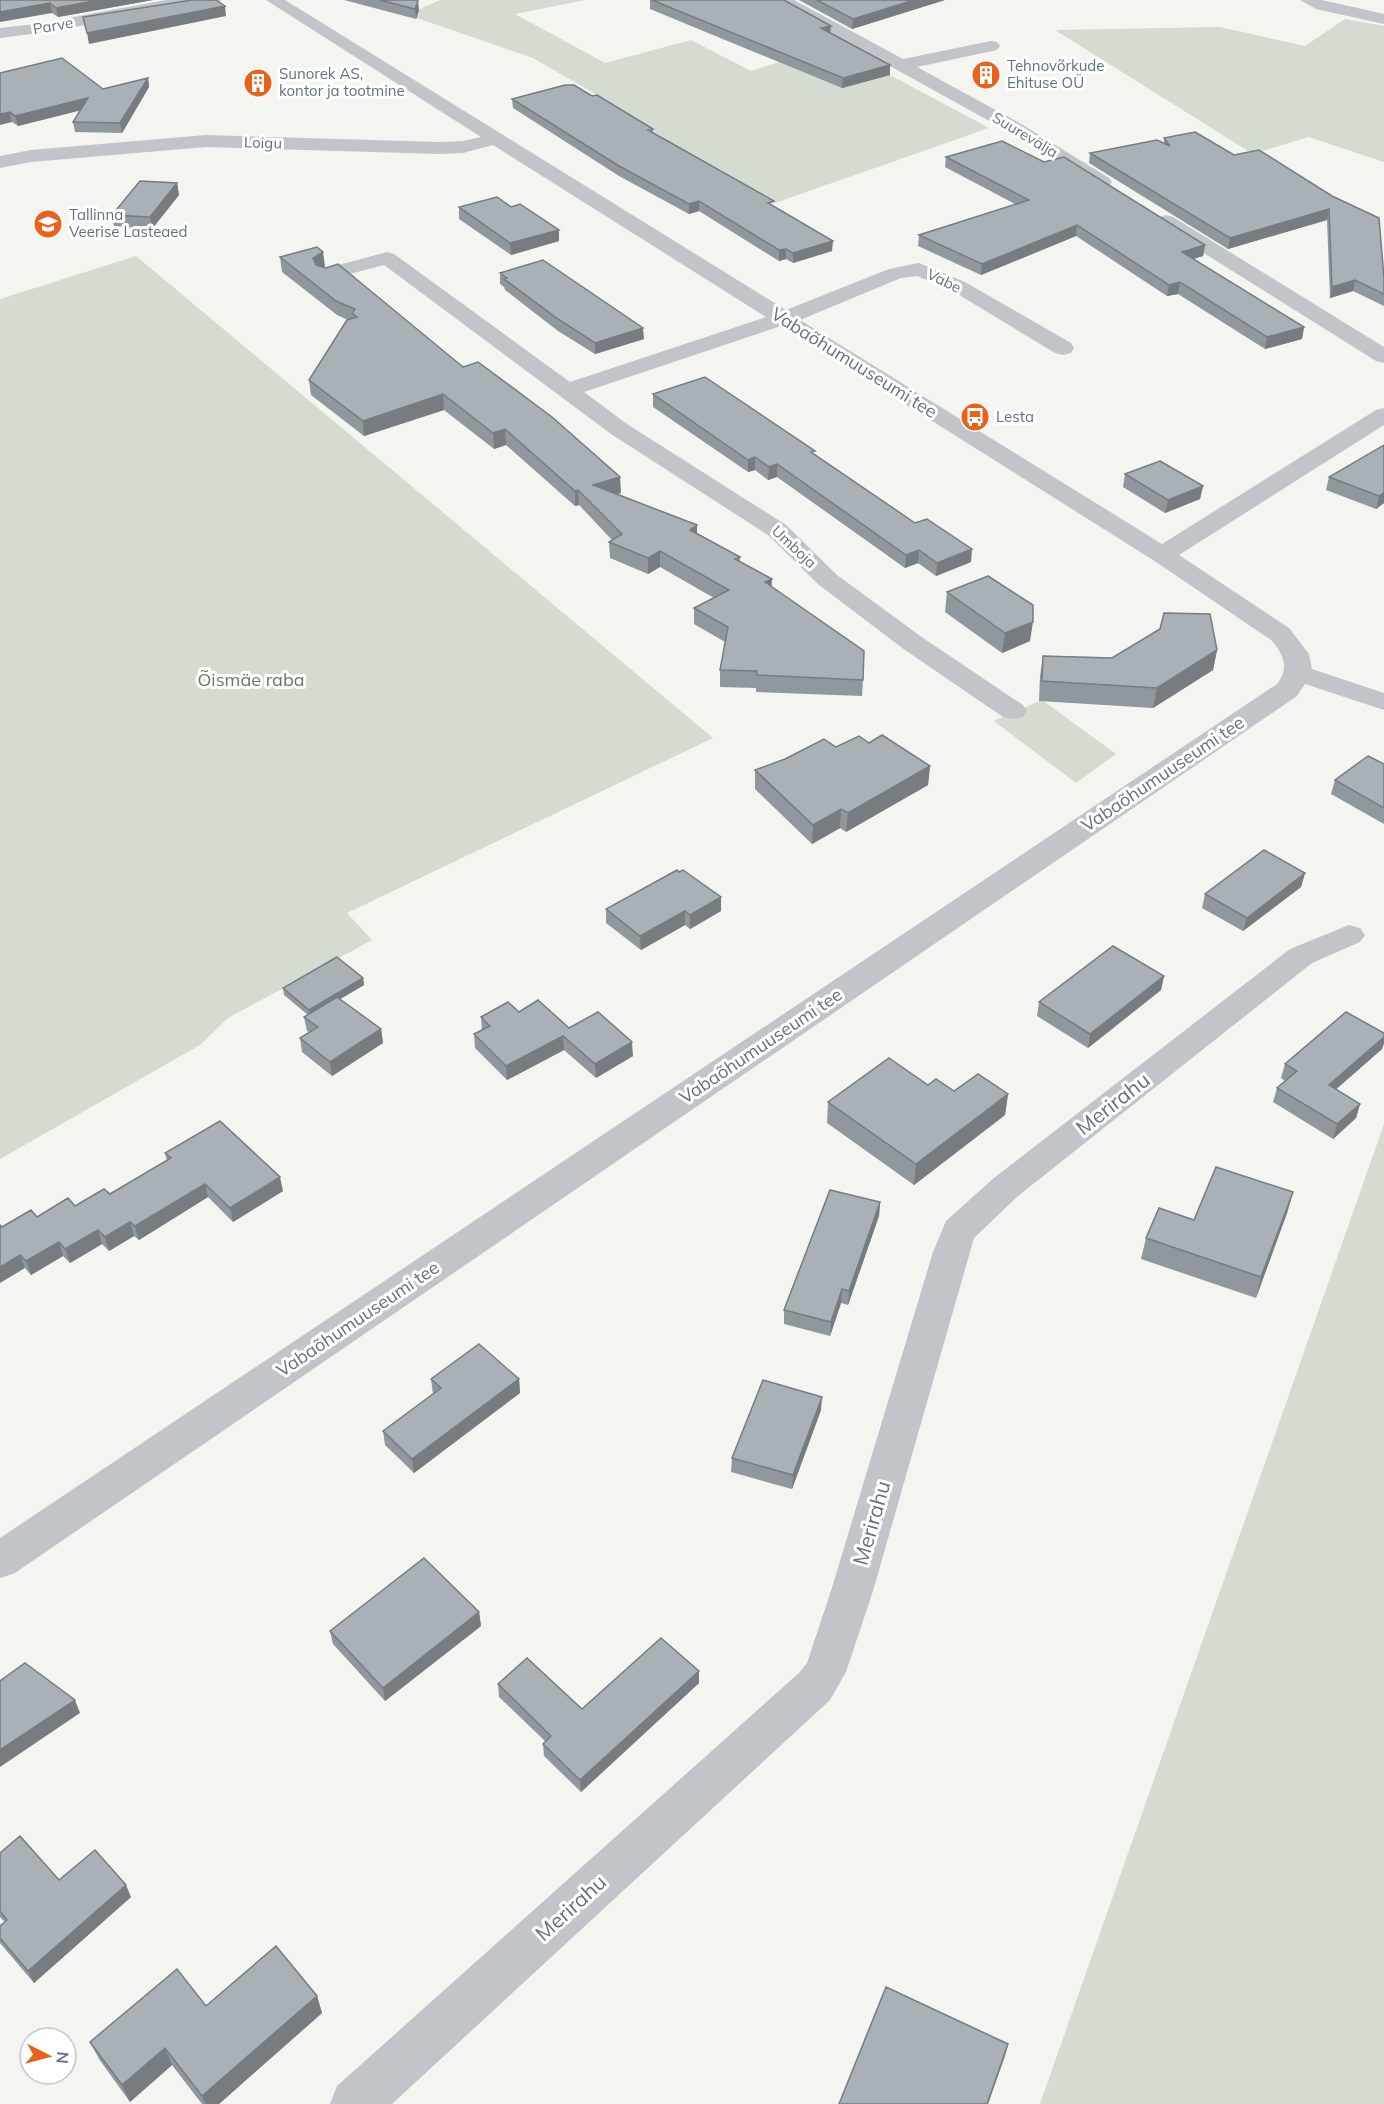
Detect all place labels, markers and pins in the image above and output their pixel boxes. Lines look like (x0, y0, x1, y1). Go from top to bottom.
place label: Tehnovõrkude Ehituse OÜ (1007, 56, 1105, 92)
building icon: Tehnovõrkude Ehituse OÜ (970, 59, 1002, 91)
place label: Sunorek AS, kontor ja tootmine (279, 64, 405, 100)
building icon: Sunorek AS, kontor ja tootmine (242, 67, 274, 99)
place label: Tallinna Veerise Lasteaed (69, 205, 187, 241)
school or university icon: Tallinna Veerise Lasteaed (32, 208, 64, 240)
bus stop icon: Lesta (959, 401, 991, 433)
place label: Lesta (996, 407, 1034, 426)

